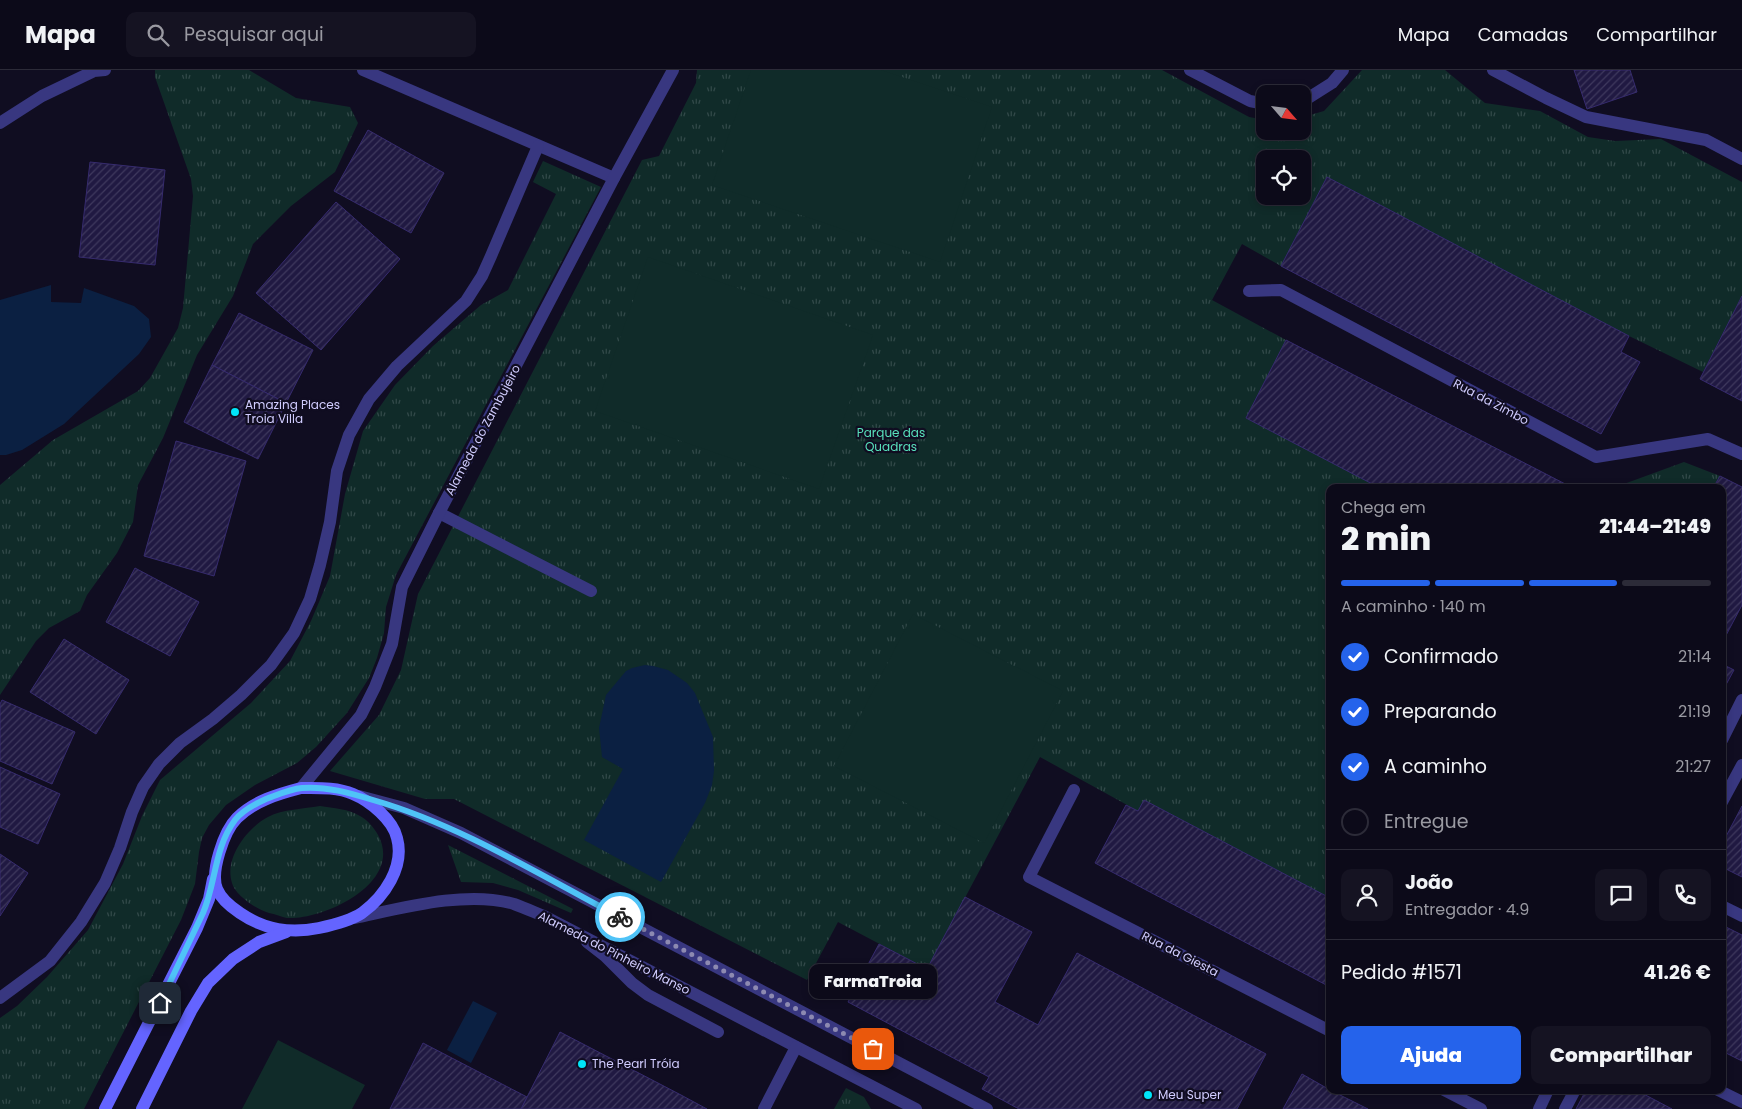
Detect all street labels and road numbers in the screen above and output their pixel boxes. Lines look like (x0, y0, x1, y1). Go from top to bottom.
street label: Alameda do Zambujeiro (441, 361, 524, 498)
street label: Rua da Zimbo (1450, 374, 1532, 429)
street label: Alameda do Pinheiro Manso (535, 907, 693, 999)
street label: Rua da Giesta (1139, 927, 1222, 980)

